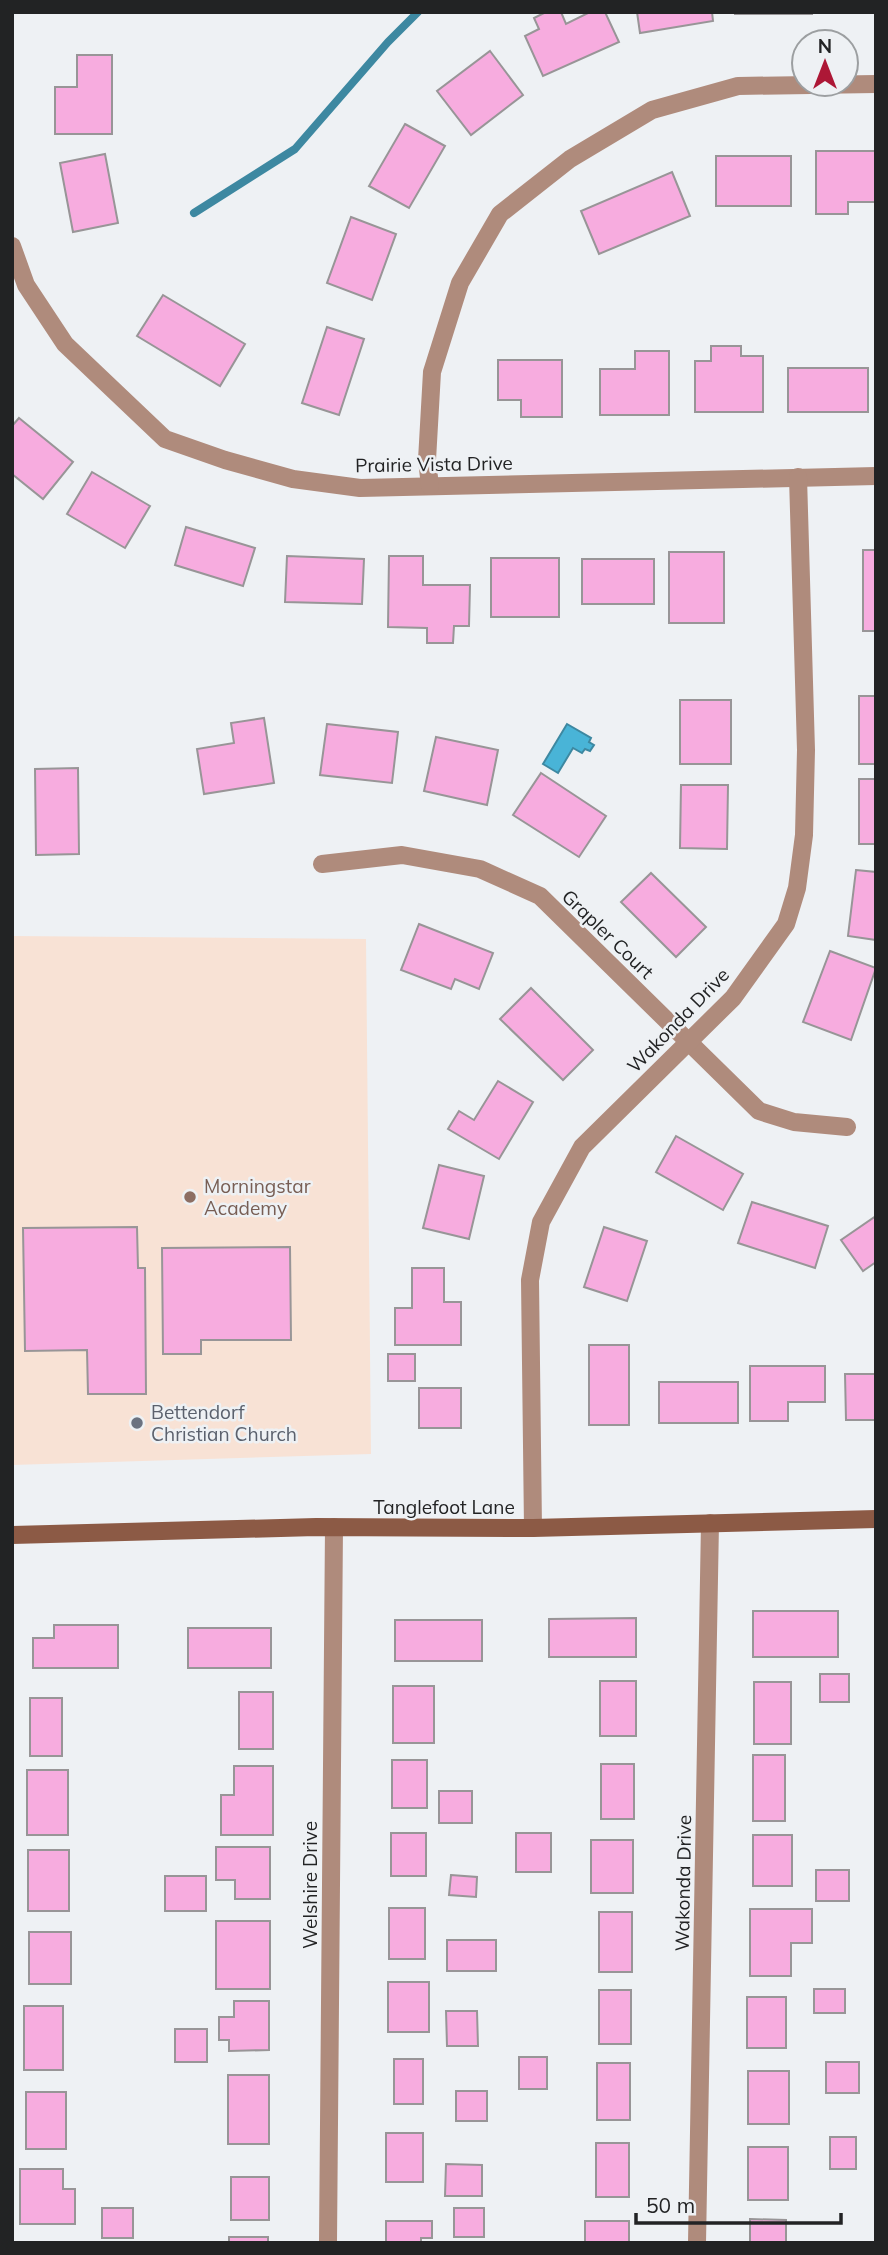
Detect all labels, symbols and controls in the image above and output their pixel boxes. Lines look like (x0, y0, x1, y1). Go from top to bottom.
north arrow (790, 28, 860, 98)
text: N (818, 34, 832, 58)
street label: Prairie Vista Drive (355, 451, 513, 477)
street label: Grapler Court (557, 884, 659, 984)
street label: Wakonda Drive (622, 963, 734, 1077)
place label: Morningstar Academy (204, 1174, 311, 1220)
marker: Morningstar Academy (182, 1189, 198, 1205)
place label: Bettendorf Christian Church (151, 1400, 297, 1446)
marker: Bettendorf Christian Church (129, 1415, 145, 1431)
street label: Tanglefoot Lane (373, 1495, 515, 1519)
street label: Wakonda Drive (670, 1814, 696, 1952)
street label: Welshire Drive (298, 1821, 322, 1949)
scale bar (636, 2182, 841, 2226)
text: 50 m (646, 2192, 695, 2218)

